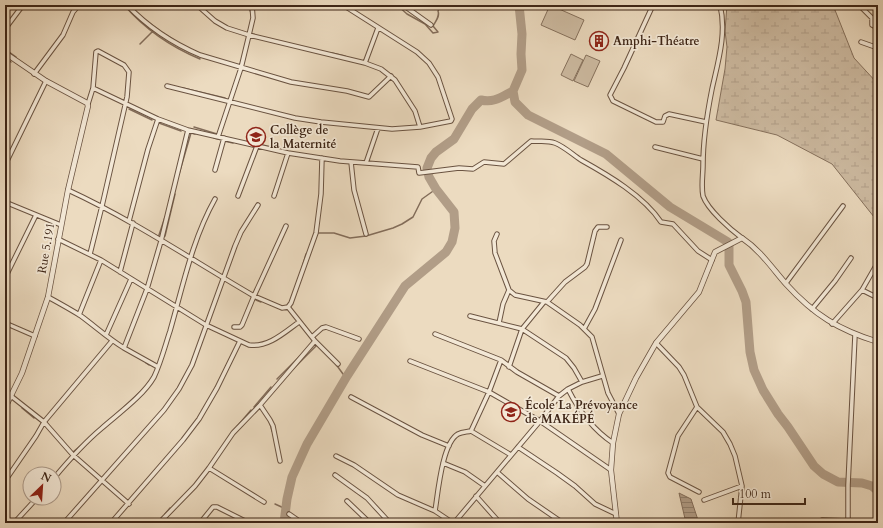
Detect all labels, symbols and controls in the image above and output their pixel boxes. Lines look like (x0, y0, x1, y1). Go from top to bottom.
building icon: Amphi-Théatre (588, 30, 610, 52)
place label: Amphi-Théatre (613, 33, 700, 49)
place label: Collège de la Maternité (270, 122, 336, 152)
school or university icon: Collège de la Maternité (245, 126, 267, 148)
street label: Rue 5.191 (34, 221, 58, 275)
place label: École La Prévoyance de MAKÉPÉ (525, 396, 638, 427)
school or university icon: École La Prévoyance de MAKÉPÉ (500, 401, 522, 423)
north arrow (22, 466, 62, 506)
text: N (39, 469, 54, 486)
scale bar (733, 480, 805, 506)
text: 100 m (739, 486, 772, 502)

